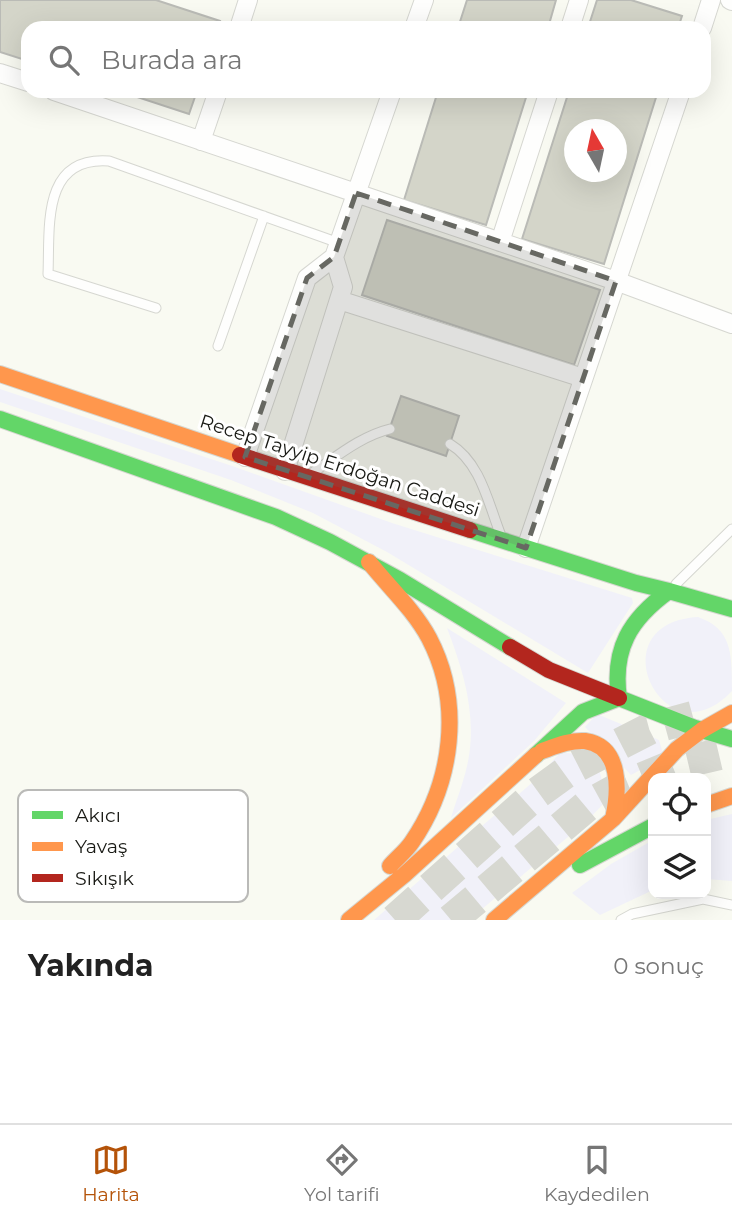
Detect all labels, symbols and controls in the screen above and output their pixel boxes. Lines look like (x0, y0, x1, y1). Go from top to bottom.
search box (21, 21, 711, 98)
icon: search (45, 41, 83, 79)
text: Burada ara (101, 44, 243, 76)
north arrow (564, 119, 627, 182)
street label: Recep Tayyip Erdoğan Caddesi (197, 409, 483, 522)
map controls (648, 773, 711, 899)
button: locate (648, 773, 711, 836)
legend (18, 790, 248, 902)
text: Akıcı (75, 804, 121, 827)
text: Yavaş (75, 835, 127, 858)
button: layers (648, 836, 711, 899)
text: Sıkışık (75, 867, 135, 890)
text: Yakında (28, 947, 154, 984)
text: 0 sonuç (613, 952, 704, 980)
tab: Harita (82, 1141, 140, 1206)
tab: Yol tarifi (304, 1141, 380, 1206)
tab: Kaydedilen (544, 1141, 650, 1206)

